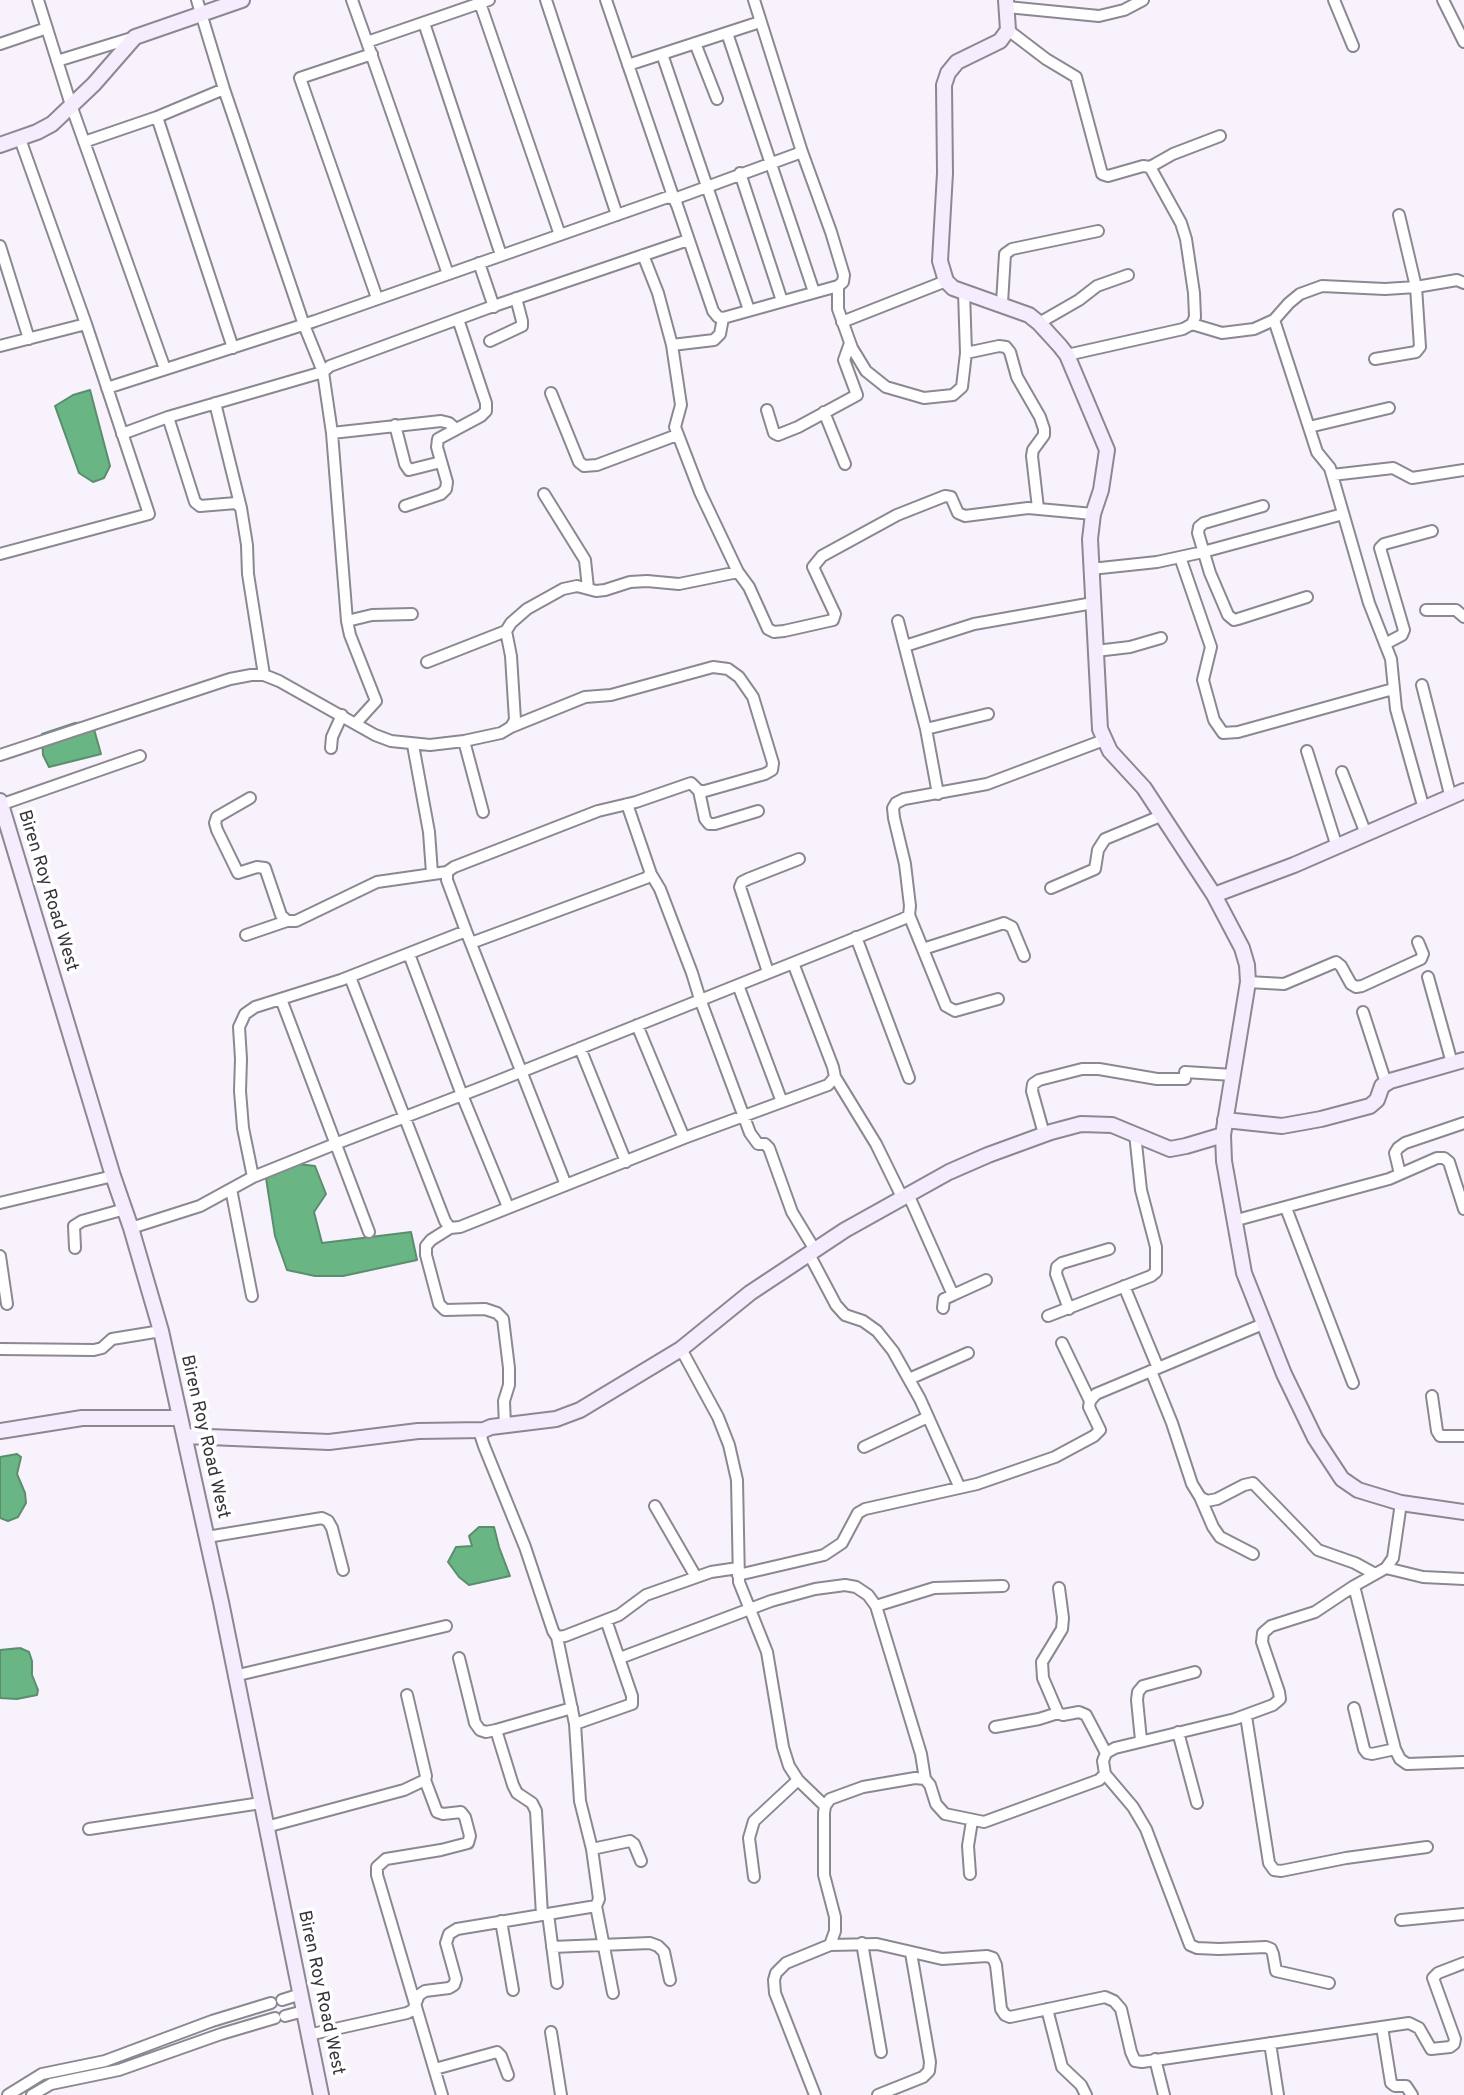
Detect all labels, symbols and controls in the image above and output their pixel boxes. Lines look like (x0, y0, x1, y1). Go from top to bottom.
street label: Biren Roy Road West (12, 808, 82, 974)
street label: Biren Roy Road West (175, 1353, 233, 1521)
street label: Biren Roy Road West (292, 1909, 348, 2077)

